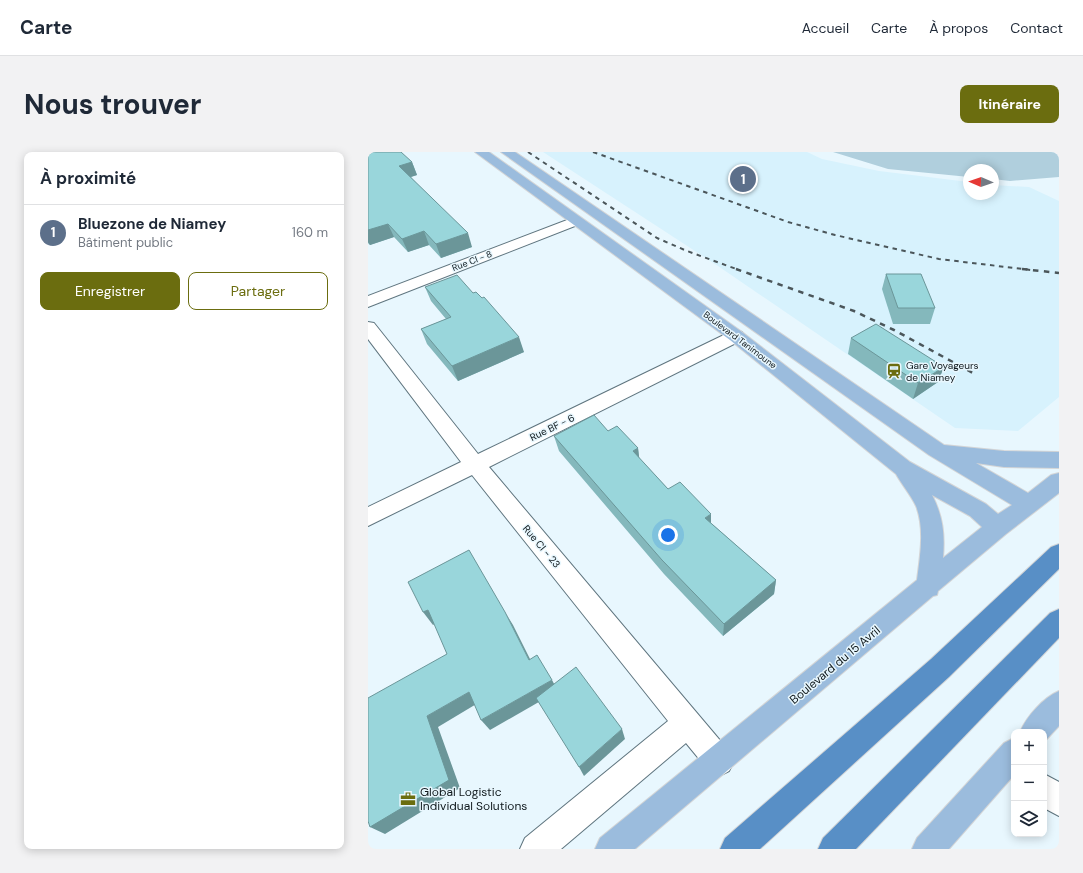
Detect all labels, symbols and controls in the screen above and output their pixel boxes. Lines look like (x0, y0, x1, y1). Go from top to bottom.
text: Carte (20, 15, 72, 40)
text: Accueil (802, 19, 849, 37)
text: Carte (871, 19, 907, 37)
text: À propos (929, 19, 988, 37)
text: Contact (1010, 19, 1063, 37)
button: Itinéraire (960, 85, 1059, 123)
text: Nous trouver (24, 86, 201, 123)
pin: 1 (730, 164, 756, 194)
north arrow (963, 164, 999, 200)
text: À proximité (40, 167, 136, 189)
text: Bluezone de Niamey (78, 214, 226, 234)
text: 1 (51, 224, 55, 241)
text: 160 m (292, 224, 328, 241)
text: Bâtiment public (78, 234, 173, 251)
street label: Rue CI - 8 (450, 248, 494, 274)
button: Enregistrer (40, 272, 180, 310)
button: Partager (188, 272, 328, 310)
street label: Boulevard Tanimoune (701, 308, 779, 372)
place label: Gare Voyageurs de Niamey (906, 359, 979, 384)
station icon: Gare Voyageurs de Niamey (885, 362, 903, 380)
street label: Rue BF - 6 (528, 411, 577, 444)
street label: Rue CI - 23 (520, 522, 563, 570)
your location (658, 525, 678, 545)
street label: Boulevard du 15 Avril (786, 622, 884, 708)
map controls (1011, 729, 1047, 837)
button: + (1011, 729, 1047, 765)
button: − (1011, 765, 1047, 801)
place label: Global Logistic Individual Solutions (420, 784, 527, 814)
office icon: Global Logistic Individual Solutions (399, 790, 417, 808)
button: layers (1011, 801, 1047, 837)

